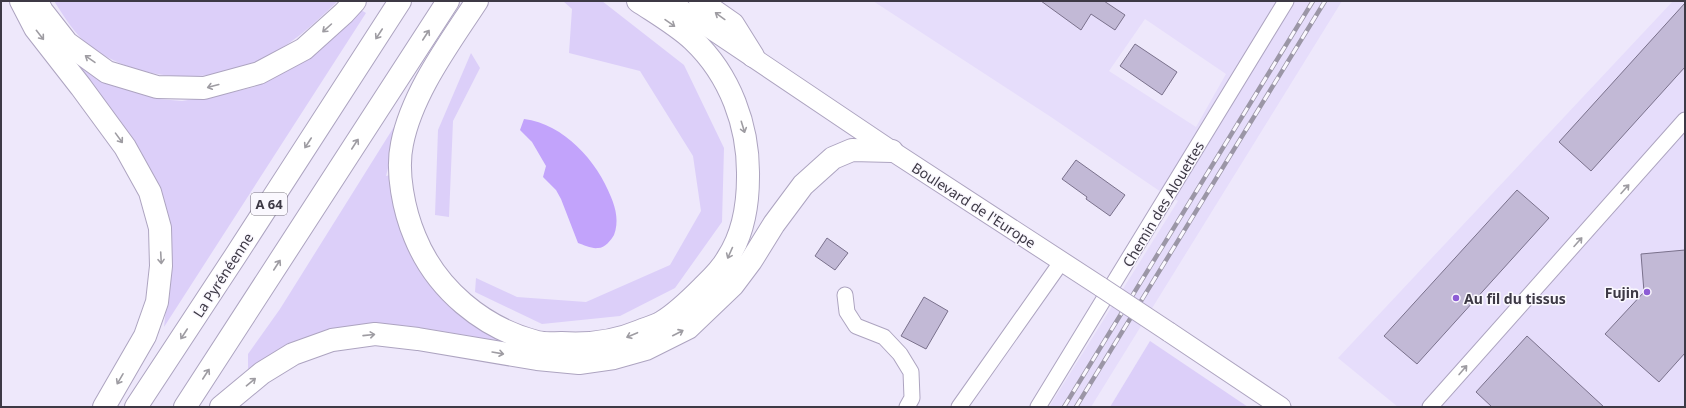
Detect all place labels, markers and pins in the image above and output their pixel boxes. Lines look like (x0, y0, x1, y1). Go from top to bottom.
place label: Fujin (1605, 283, 1639, 302)
marker: Fujin (1642, 287, 1652, 297)
place label: Au fil du tissus (1464, 289, 1566, 308)
marker: Au fil du tissus (1451, 293, 1461, 303)

